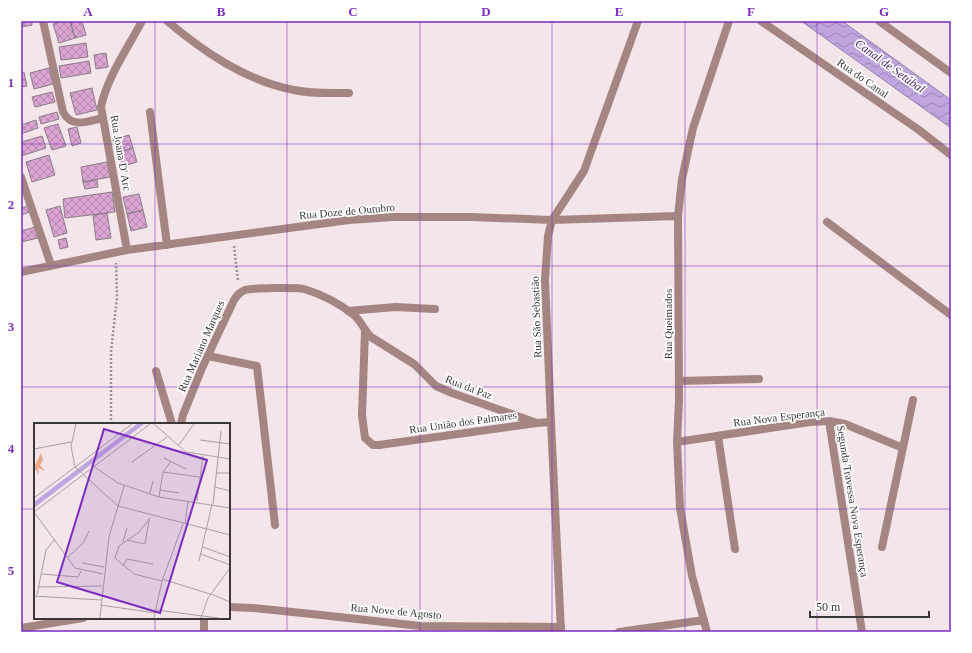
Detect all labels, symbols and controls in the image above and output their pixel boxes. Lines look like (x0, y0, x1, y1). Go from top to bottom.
text: A (83, 4, 93, 19)
text: B (217, 4, 226, 19)
text: C (348, 4, 358, 19)
text: D (481, 4, 491, 19)
text: E (615, 4, 623, 19)
text: F (747, 4, 755, 19)
text: G (879, 4, 889, 19)
water label: Canal de Setúbal (852, 36, 928, 96)
street label: Rua do Canal (835, 56, 891, 100)
text: 1 (8, 75, 14, 90)
street label: Rua Joana D' Arc (108, 114, 134, 192)
text: 2 (8, 197, 14, 212)
street label: Rua Doze de Outubro (299, 201, 396, 221)
street label: Rua São Sebastião (529, 275, 543, 358)
street label: Rua Queimados (662, 289, 674, 359)
street label: Rua Mariano Marques (175, 298, 227, 394)
text: 3 (8, 319, 15, 334)
street label: Rua da Paz (444, 373, 494, 402)
street label: Rua Nova Esperança (732, 405, 826, 429)
street label: Rua União dos Palmares (408, 409, 518, 435)
inset map (34, 423, 230, 619)
street label: Segunda Travessa Nova Esperança (835, 424, 871, 578)
text: 4 (8, 441, 15, 456)
text: 5 (8, 563, 15, 578)
scale bar (810, 593, 929, 619)
text: 50 m (816, 600, 841, 614)
street label: Rua Nove de Agosto (350, 601, 443, 621)

